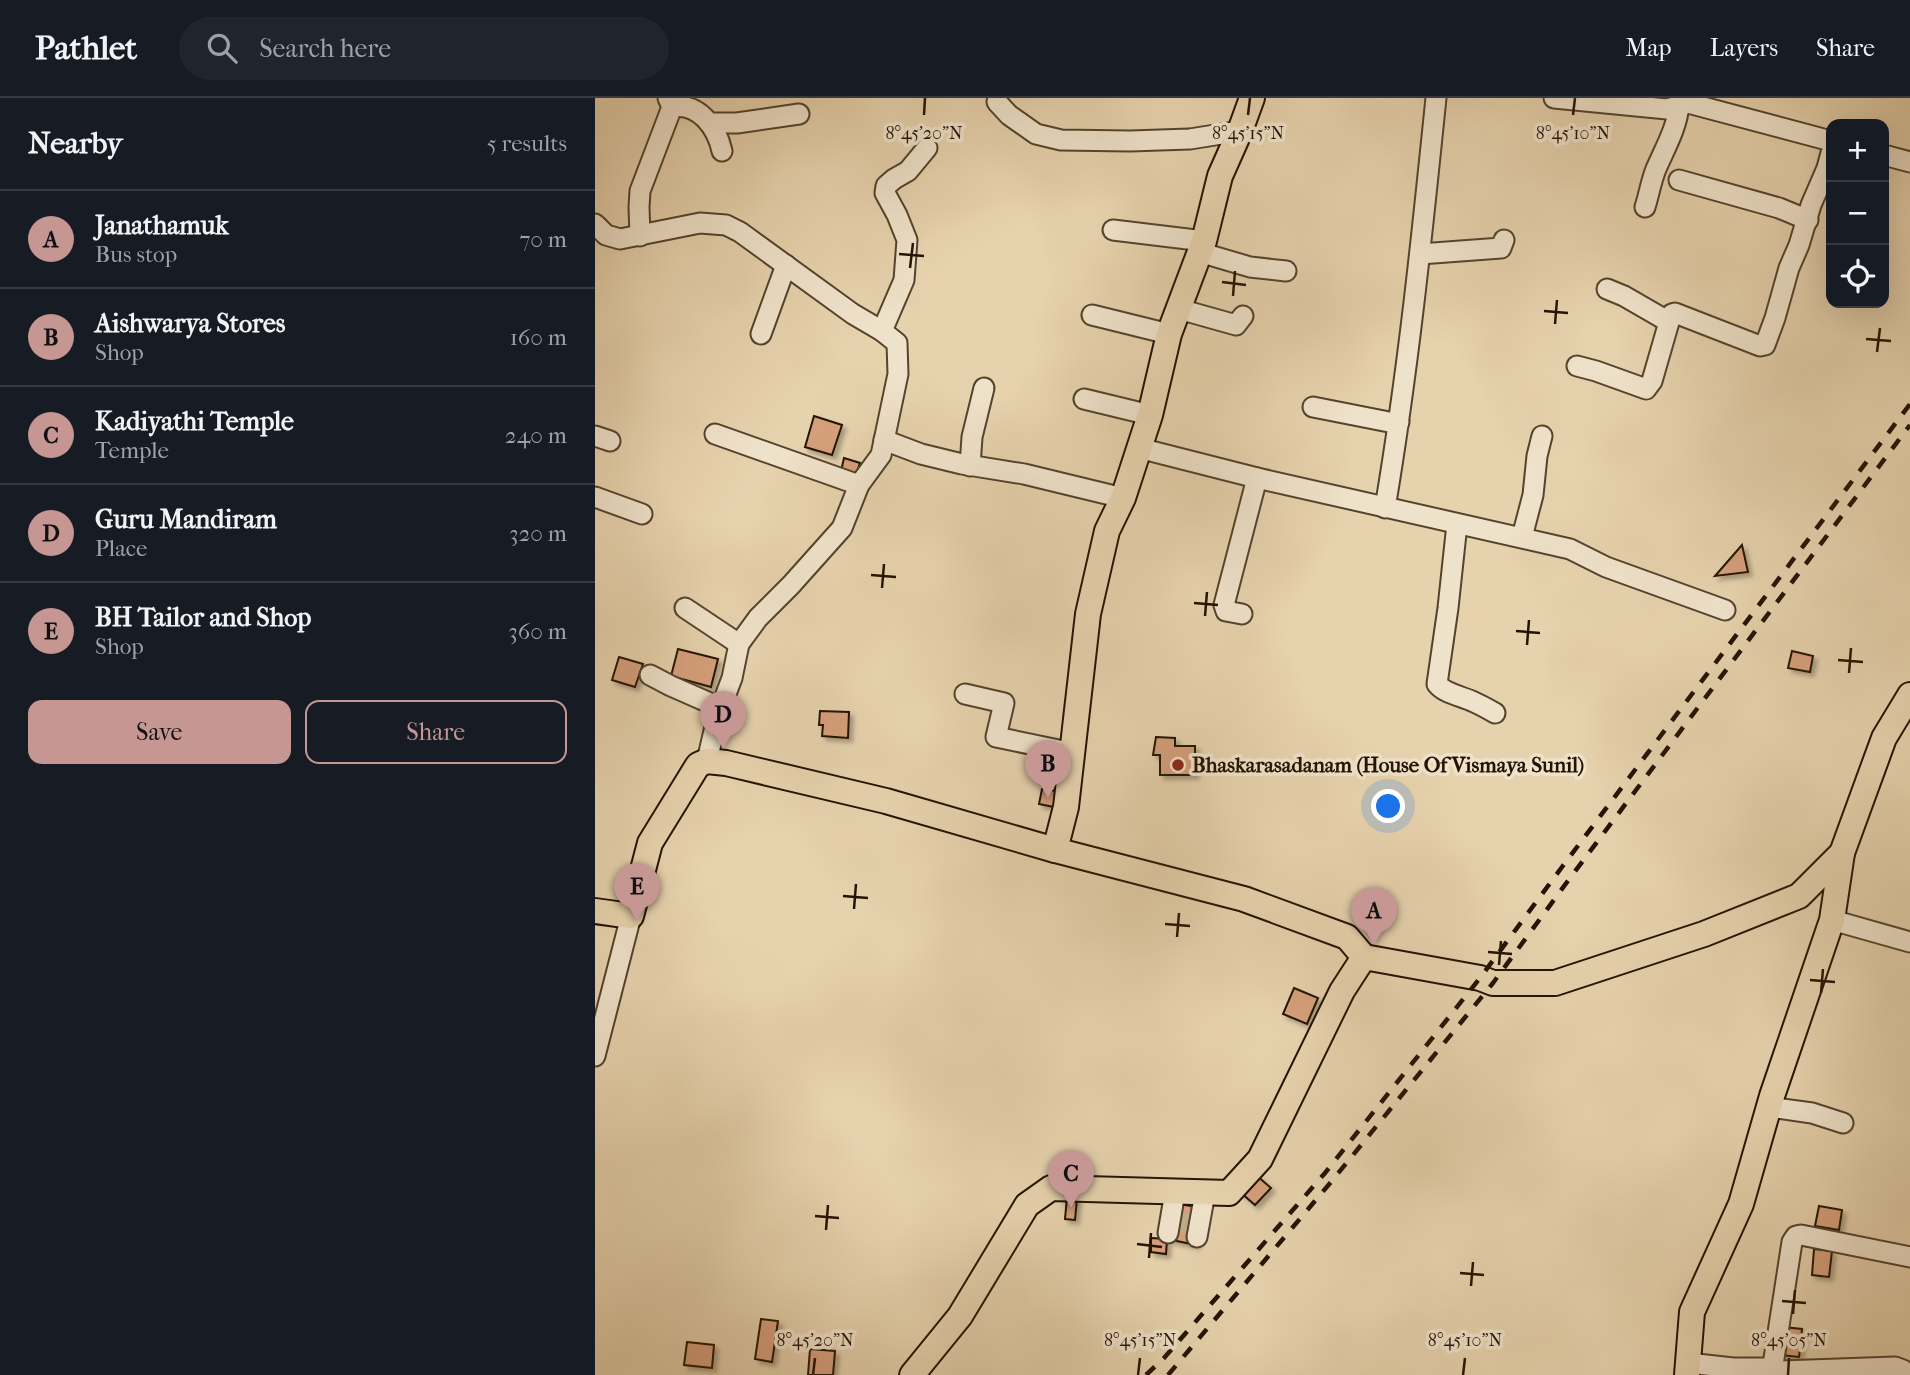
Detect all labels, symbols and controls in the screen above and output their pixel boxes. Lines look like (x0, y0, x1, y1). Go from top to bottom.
search box (179, 17, 669, 80)
text: Pathlet (35, 29, 137, 68)
icon: search (203, 29, 241, 67)
text: Search here (259, 33, 391, 64)
text: Map (1626, 34, 1672, 62)
text: Layers (1710, 34, 1778, 62)
text: Share (1816, 34, 1875, 62)
map controls (1826, 119, 1889, 308)
button: + (1826, 119, 1889, 182)
text: 8°45'20"N (885, 123, 963, 144)
text: 8°45'15"N (1212, 123, 1284, 144)
text: 8°45'10"N (1536, 123, 1610, 144)
text: Nearby (28, 126, 123, 161)
text: 5 results (487, 130, 567, 157)
button: − (1826, 182, 1889, 245)
text: Janathamuk (95, 210, 229, 241)
text: A (44, 226, 58, 253)
text: 70 m (519, 226, 567, 253)
text: Bus stop (95, 241, 177, 268)
button: locate (1826, 245, 1889, 308)
text: Aishwarya Stores (95, 308, 285, 339)
text: B (44, 324, 58, 351)
text: 160 m (510, 324, 567, 351)
text: Shop (95, 339, 144, 366)
text: Kadiyathi Temple (95, 406, 294, 437)
text: C (43, 422, 59, 449)
text: 240 m (505, 422, 567, 449)
text: Temple (95, 437, 169, 464)
text: Guru Mandiram (95, 504, 277, 535)
text: D (42, 520, 60, 547)
text: 320 m (509, 520, 567, 547)
text: Place (95, 535, 147, 562)
text: BH Tailor and Shop (95, 602, 311, 633)
text: E (44, 618, 58, 645)
text: 360 m (508, 618, 567, 645)
text: Shop (95, 633, 144, 660)
pin: D (700, 691, 746, 749)
button: Save (28, 700, 291, 764)
button: Share (305, 700, 567, 764)
pin: B (1025, 740, 1071, 798)
place label: Bhaskarasadanam (House Of Vismaya Sunil) (1192, 753, 1584, 777)
marker: Bhaskarasadanam (House Of Vismaya Sunil) (1170, 757, 1186, 773)
your location (1371, 789, 1405, 823)
pin: E (614, 863, 660, 921)
pin: A (1351, 887, 1397, 945)
pin: C (1048, 1150, 1094, 1208)
text: 8°45'20"N (776, 1330, 854, 1351)
text: 8°45'15"N (1104, 1330, 1176, 1351)
text: 8°45'10"N (1428, 1330, 1502, 1351)
text: 8°45'05"N (1751, 1330, 1827, 1351)

